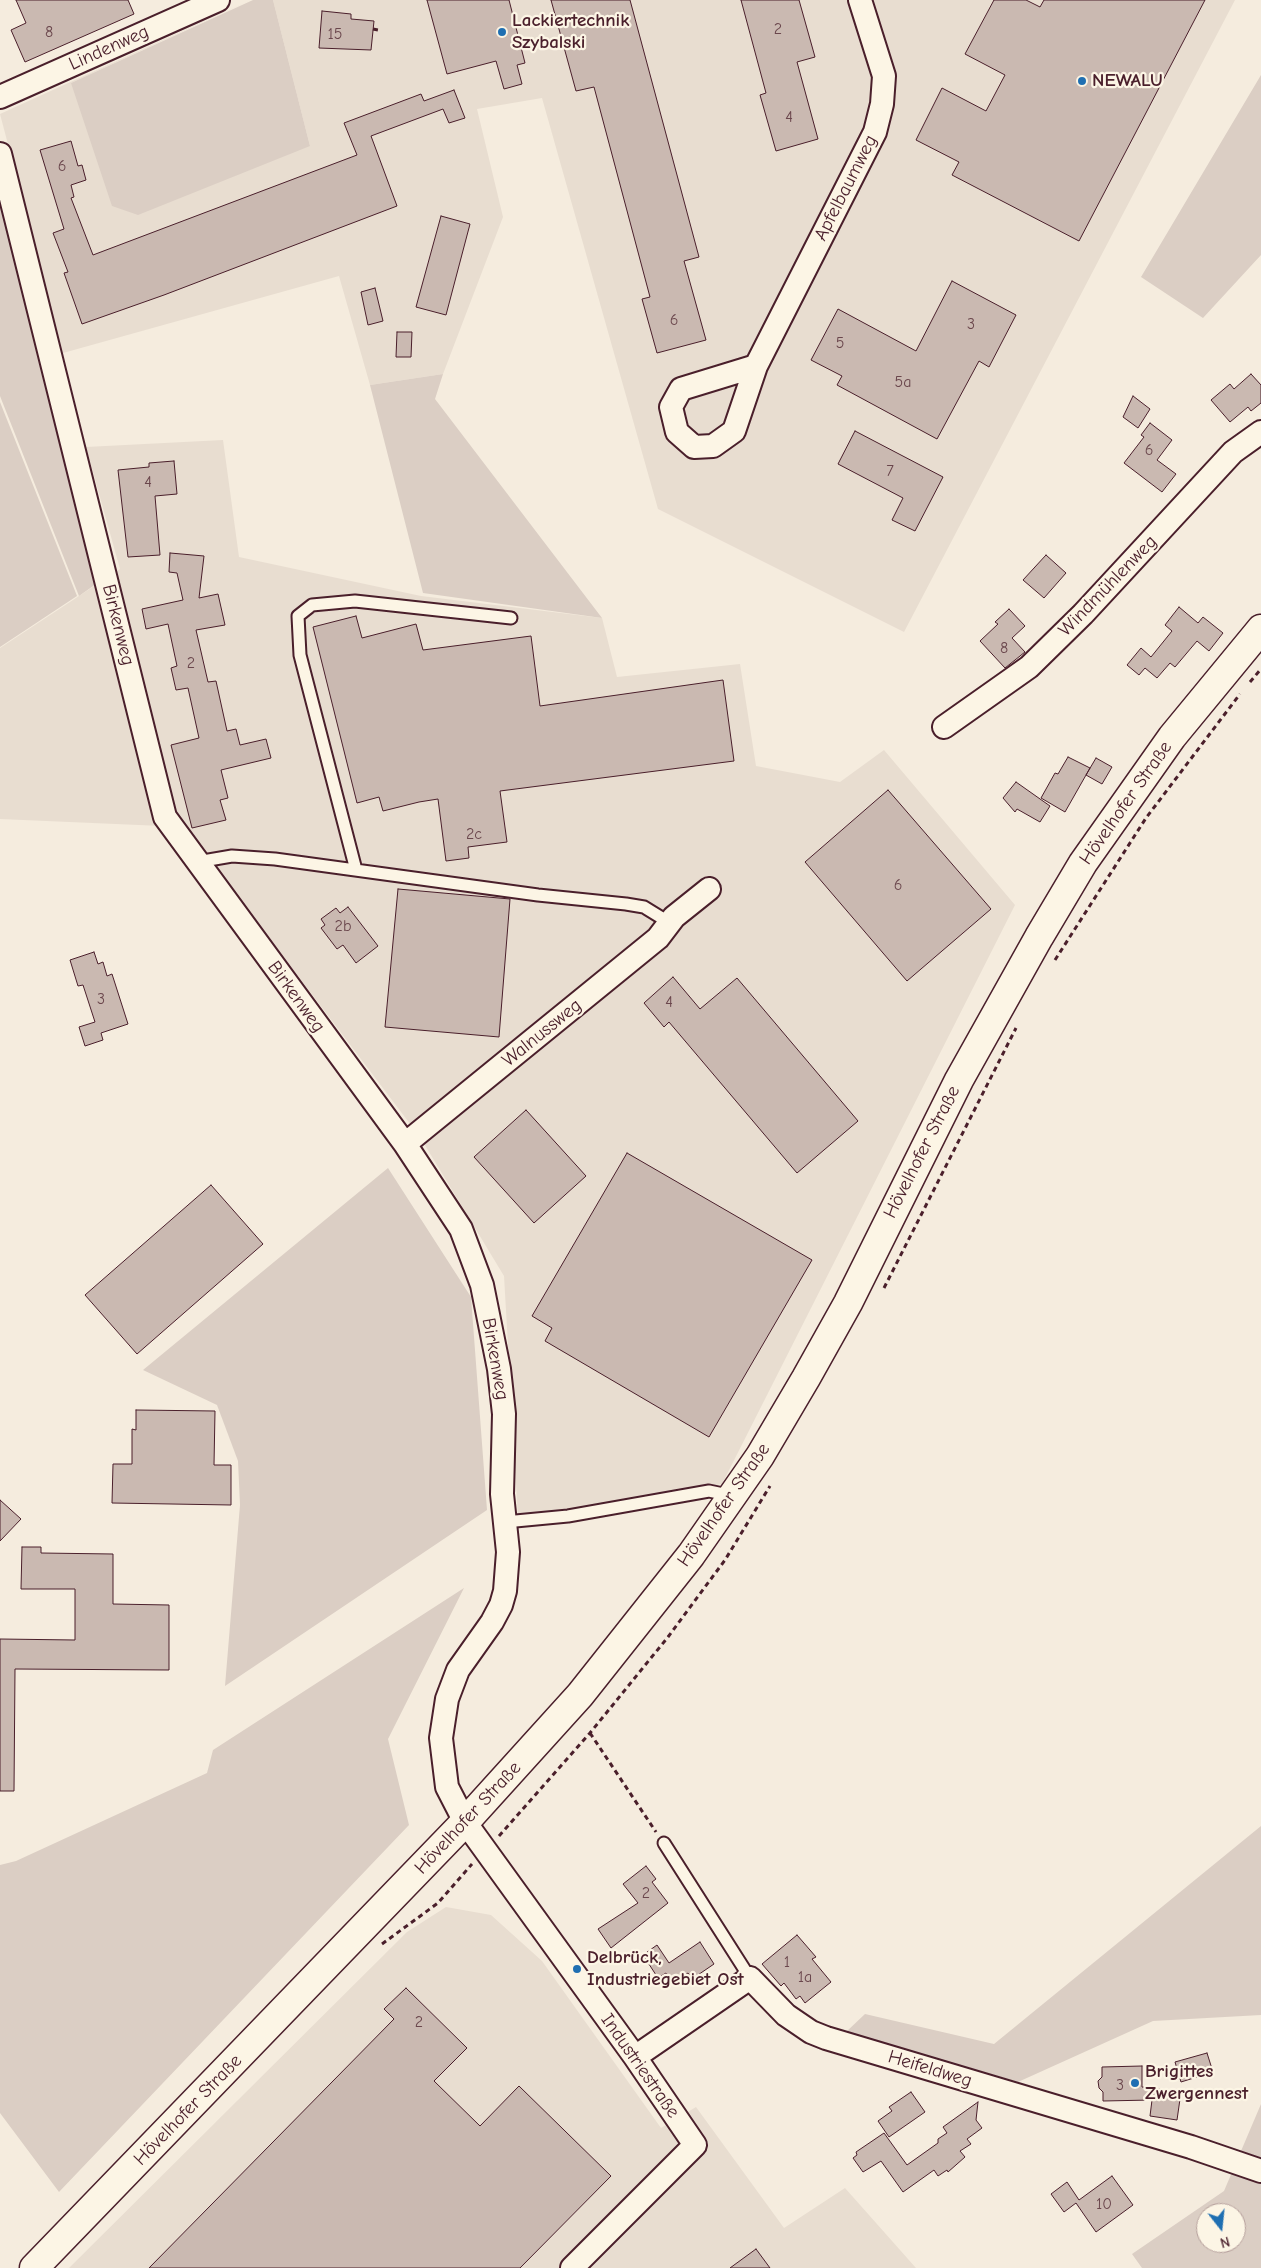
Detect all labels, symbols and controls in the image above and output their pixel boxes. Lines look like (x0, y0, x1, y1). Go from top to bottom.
place label: Lackiertechnik Szybalski (512, 10, 629, 54)
house number: 2 (774, 19, 782, 39)
street label: Lindenweg (66, 20, 152, 76)
house number: 8 (45, 22, 53, 42)
house number: 15 (327, 24, 343, 44)
marker: Lackiertechnik Szybalski (496, 26, 508, 38)
place label: NEWALU (1092, 70, 1163, 92)
marker: NEWALU (1076, 75, 1088, 87)
house number: 4 (785, 107, 793, 127)
street label: Apfelbaumweg (810, 131, 882, 245)
house number: 6 (58, 156, 66, 176)
house number: 6 (670, 310, 678, 330)
house number: 3 (967, 314, 975, 334)
house number: 5 (836, 333, 844, 353)
house number: 5a (895, 372, 911, 392)
house number: 6 (1145, 440, 1153, 460)
house number: 7 (886, 461, 894, 481)
house number: 4 (144, 472, 152, 492)
street label: Windmühlenweg (1054, 531, 1162, 641)
street label: Birkenweg (97, 582, 139, 668)
house number: 8 (1000, 638, 1008, 658)
house number: 2 (187, 653, 195, 673)
street label: Hövelhofer Straße (1075, 737, 1177, 869)
house number: 2c (466, 824, 482, 844)
house number: 6 (894, 875, 902, 895)
house number: 2b (335, 916, 351, 936)
street label: Birkenweg (262, 957, 330, 1037)
house number: 3 (97, 989, 105, 1009)
house number: 4 (665, 992, 673, 1012)
street label: Walnussweg (498, 994, 586, 1072)
street label: Hövelhofer Straße (879, 1082, 965, 1222)
street label: Birkenweg (477, 1316, 513, 1402)
street label: Hövelhofer Straße (673, 1439, 775, 1571)
street label: Hövelhofer Straße (410, 1757, 526, 1879)
house number: 2 (642, 1883, 650, 1903)
place label: Delbrück, Industriegebiet Ost (587, 1947, 744, 1991)
house number: 1 (784, 1952, 790, 1972)
marker: Delbrück, Industriegebiet Ost (571, 1963, 583, 1975)
house number: 1a (798, 1967, 812, 1987)
street label: Industriestraße (596, 2009, 684, 2123)
house number: 2 (415, 2012, 423, 2032)
street label: Heifeldweg (885, 2045, 975, 2093)
street label: Hövelhofer Straße (129, 2050, 247, 2170)
place label: Brigittes Zwergennest (1145, 2061, 1248, 2105)
house number: 3 (1116, 2075, 1124, 2095)
marker: Brigittes Zwergennest (1129, 2077, 1141, 2089)
house number: 10 (1096, 2194, 1112, 2214)
north arrow (1196, 2203, 1246, 2253)
text: N (1218, 2233, 1232, 2251)

